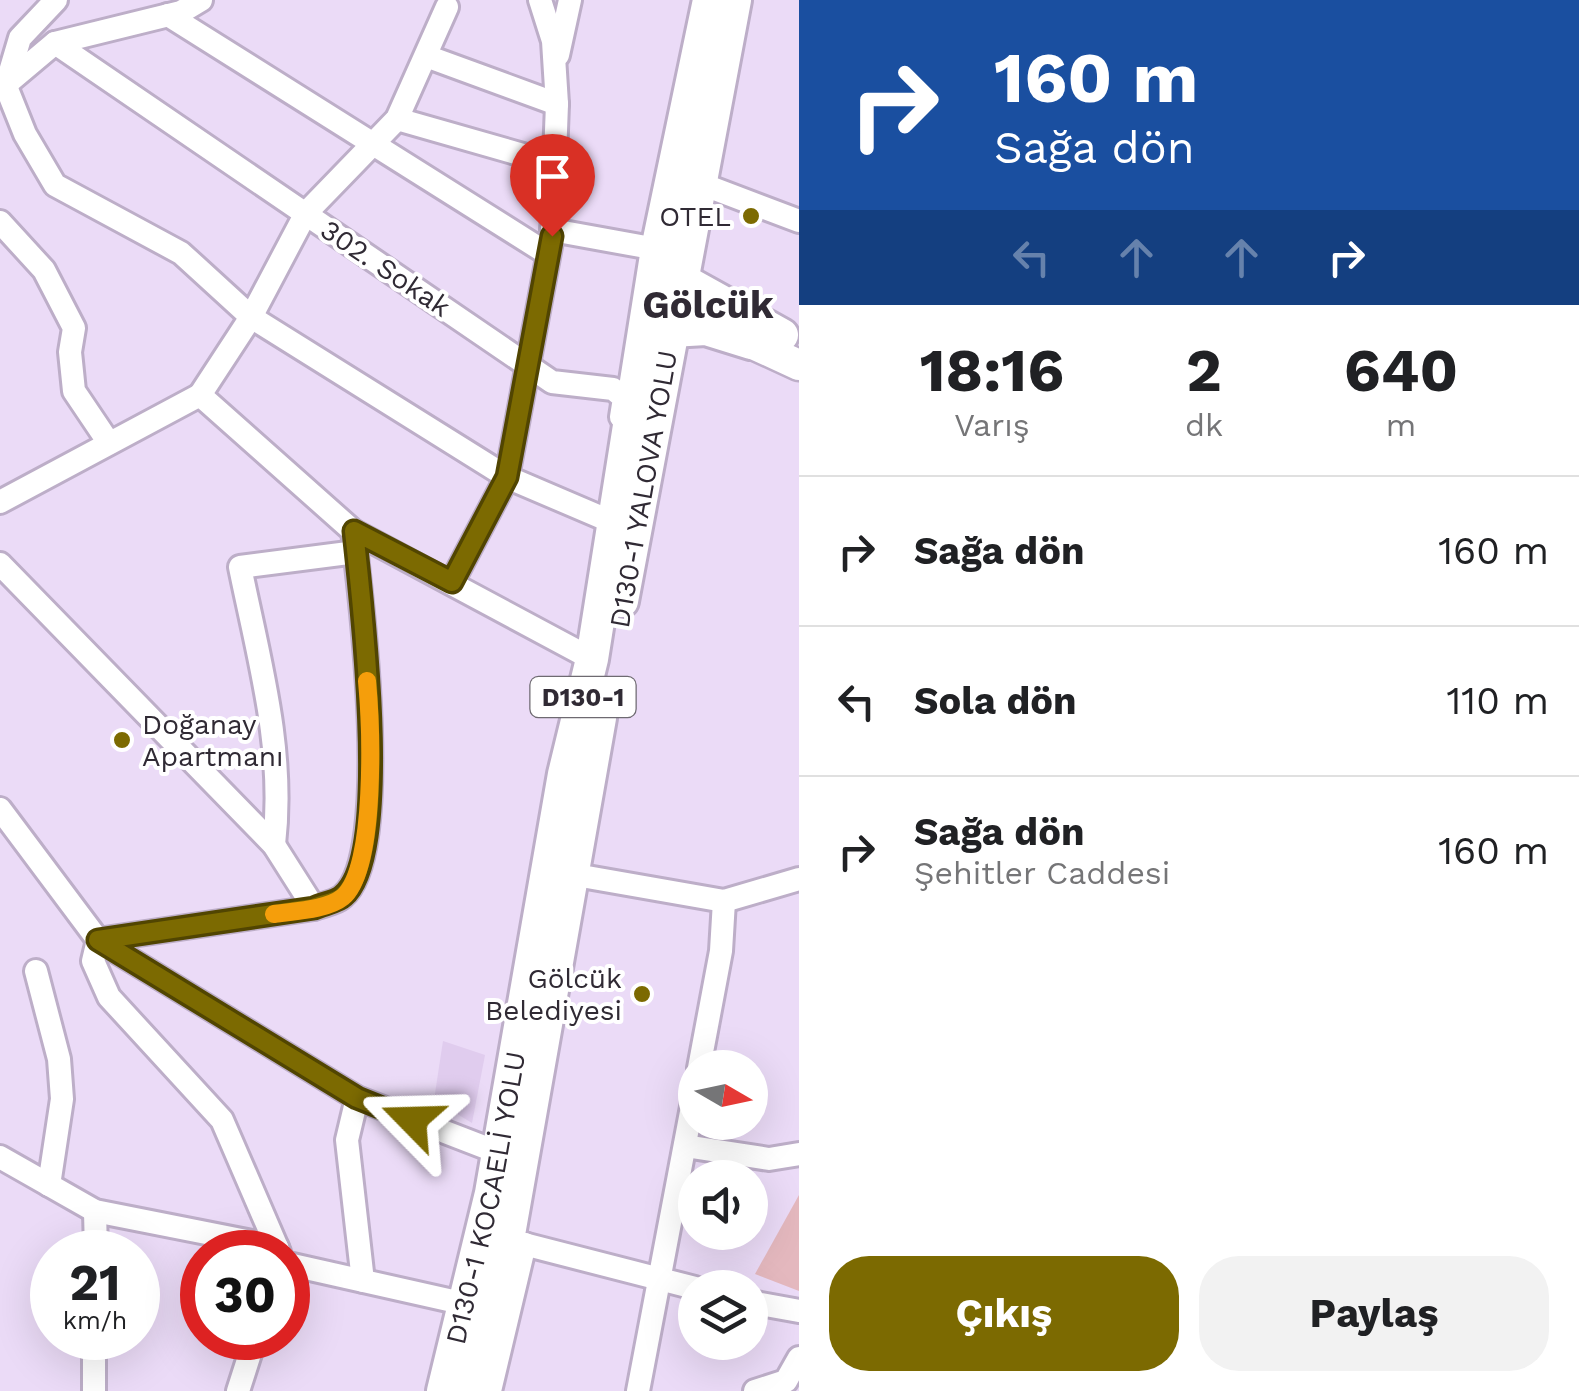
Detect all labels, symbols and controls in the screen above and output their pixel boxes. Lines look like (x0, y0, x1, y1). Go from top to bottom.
text: 160 m (994, 37, 1198, 119)
icon: right (829, 40, 959, 170)
text: Sağa dön (994, 121, 1195, 174)
pin (510, 134, 595, 237)
icon: arrive (525, 149, 580, 204)
place label: OTEL (659, 200, 731, 233)
marker: OTEL (740, 205, 762, 227)
street label: 302. Sokak (315, 213, 457, 324)
icon: left (1004, 230, 1059, 285)
icon: ahead (1109, 230, 1164, 285)
icon: ahead (1214, 230, 1269, 285)
icon: right (1319, 230, 1374, 285)
district label: Gölcük (642, 283, 774, 327)
text: 18:16 (920, 335, 1064, 406)
text: 2 (1186, 335, 1222, 406)
text: 640 (1344, 335, 1458, 406)
street label: D130-1 YALOVA YOLU (603, 348, 684, 630)
text: Varış (954, 406, 1030, 444)
text: dk (1185, 406, 1223, 444)
text: m (1386, 406, 1416, 444)
icon: right (829, 524, 884, 579)
text: Sağa dön (914, 529, 1085, 573)
text: 160 m (1438, 529, 1549, 573)
icon: left (829, 674, 884, 729)
road number: D130-1 (530, 677, 636, 717)
text: Sola dön (914, 679, 1077, 723)
text: 110 m (1447, 679, 1549, 723)
place label: Doğanay Apartmanı (142, 708, 284, 773)
marker: Doğanay Apartmanı (111, 729, 133, 751)
text: Sağa dön (914, 810, 1085, 854)
icon: right (829, 824, 884, 879)
text: 160 m (1438, 829, 1549, 873)
text: Şehitler Caddesi (914, 854, 1170, 892)
place label: Gölcük Belediyesi (485, 962, 622, 1027)
marker: Gölcük Belediyesi (631, 983, 653, 1005)
street label: D130-1 KOCAELİ YOLU (439, 1049, 532, 1348)
north arrow (678, 1050, 768, 1140)
map controls (678, 1050, 768, 1360)
position arrow (360, 1068, 464, 1172)
button: sound (678, 1160, 768, 1250)
speed limit sign: 30 (180, 1230, 310, 1360)
text: 21 (69, 1253, 121, 1312)
button: Çıkış (829, 1256, 1179, 1371)
button: Paylaş (1199, 1256, 1549, 1371)
button: layers (678, 1270, 768, 1360)
text: km/h (63, 1306, 127, 1335)

